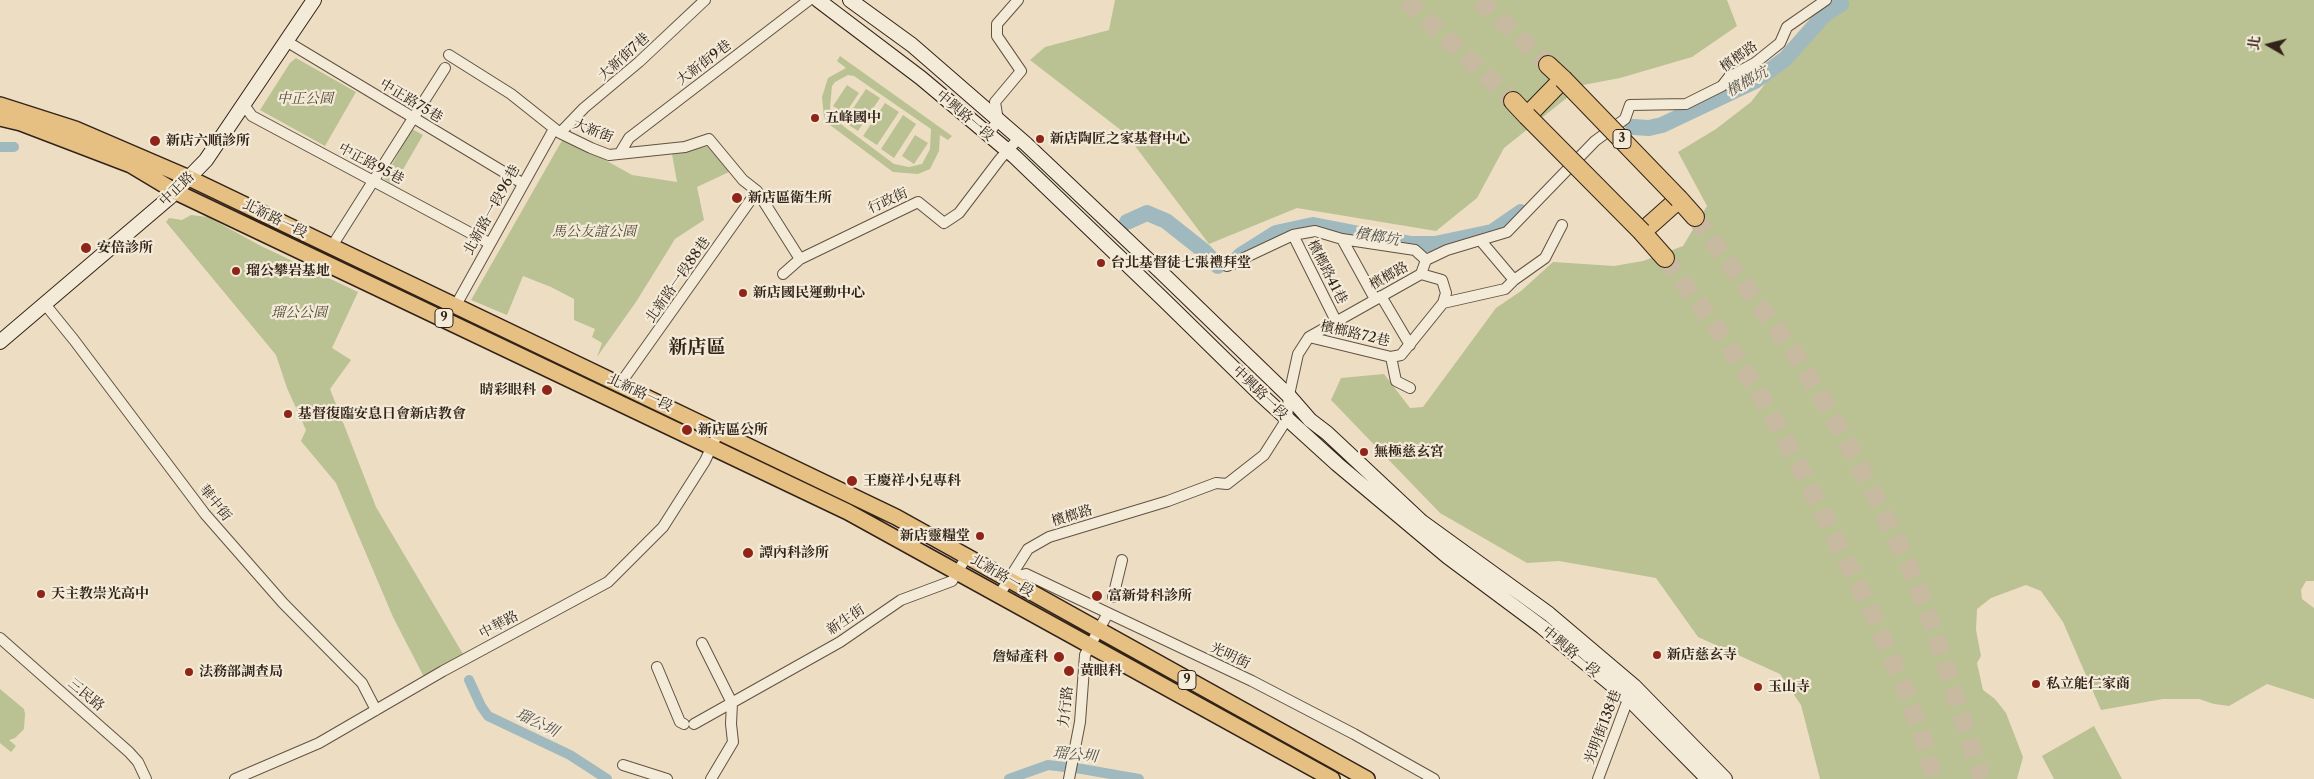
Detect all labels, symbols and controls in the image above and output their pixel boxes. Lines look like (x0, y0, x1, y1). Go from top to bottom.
north arrow (2244, 20, 2294, 70)
street label: 大新街7巷 (595, 30, 653, 84)
text: 北 (2244, 35, 2264, 51)
street label: 大新街9巷 (673, 37, 735, 89)
street label: 檳榔路 (1717, 38, 1761, 76)
water label: 檳榔坑 (1723, 63, 1771, 101)
street label: 中正路75巷 (376, 76, 446, 126)
street label: 中興路一段 (933, 87, 997, 145)
park label: 中正公園 (277, 91, 333, 107)
place label: 五峰國中 (825, 110, 881, 126)
marker: 五峰國中 (809, 112, 821, 124)
street label: 大新街 (570, 116, 616, 146)
road number: 3 (1613, 130, 1631, 148)
place label: 新店陶匠之家基督中心 (1050, 131, 1190, 147)
place label: 新店六順診所 (166, 133, 250, 149)
marker: 新店陶匠之家基督中心 (1034, 133, 1046, 145)
marker: 新店六順診所 (148, 134, 162, 148)
street label: 中正路95巷 (335, 140, 407, 188)
street label: 北新路一段96巷 (460, 162, 524, 258)
street label: 中正路 (156, 168, 198, 210)
street label: 行政街 (865, 185, 911, 217)
place label: 新店區衛生所 (748, 190, 832, 206)
marker: 新店區衛生所 (730, 191, 744, 205)
street label: 北新路一段 (240, 196, 310, 242)
park label: 馬公友誼公園 (552, 224, 636, 240)
water label: 檳榔坑 (1353, 224, 1401, 250)
street label: 北新路一段88巷 (642, 234, 714, 326)
street label: 檳榔路41巷 (1304, 237, 1350, 307)
place label: 安倍診所 (97, 240, 153, 256)
marker: 安倍診所 (79, 241, 93, 255)
place label: 台北基督徒七張禮拜堂 (1111, 255, 1251, 271)
marker: 台北基督徒七張禮拜堂 (1095, 257, 1107, 269)
street label: 檳榔路 (1367, 258, 1411, 294)
place label: 瑠公攀岩基地 (246, 263, 330, 279)
marker: 瑠公攀岩基地 (230, 265, 242, 277)
place label: 新店國民運動中心 (753, 285, 865, 301)
marker: 新店國民運動中心 (737, 287, 749, 299)
park label: 瑠公公園 (271, 305, 327, 321)
road number: 9 (435, 308, 453, 328)
street label: 檳榔路72巷 (1319, 318, 1391, 350)
district label: 新店區 (669, 337, 725, 359)
street label: 中興路一段 (1229, 363, 1291, 423)
street label: 北新路一段 (605, 371, 675, 415)
place label: 睛彩眼科 (480, 382, 536, 398)
marker: 睛彩眼科 (540, 383, 554, 397)
place label: 基督復臨安息日會新店教會 (298, 406, 466, 422)
marker: 基督復臨安息日會新店教會 (282, 408, 294, 420)
place label: 新店區公所 (698, 422, 768, 438)
marker: 新店區公所 (680, 423, 694, 437)
place label: 無極慈玄宮 (1374, 444, 1444, 460)
marker: 無極慈玄宮 (1358, 446, 1370, 458)
place label: 王慶祥小兒專科 (863, 473, 961, 489)
marker: 王慶祥小兒專科 (845, 474, 859, 488)
street label: 華中街 (195, 481, 235, 525)
street label: 檳榔路 (1049, 502, 1095, 530)
place label: 新店靈糧堂 (900, 528, 970, 544)
marker: 新店靈糧堂 (974, 530, 986, 542)
place label: 譚內科診所 (759, 545, 829, 561)
marker: 譚內科診所 (741, 546, 755, 560)
street label: 北新路一段 (967, 551, 1037, 601)
place label: 天主教崇光高中 (51, 586, 149, 602)
marker: 天主教崇光高中 (35, 588, 47, 600)
place label: 富新骨科診所 (1108, 588, 1192, 604)
marker: 富新骨科診所 (1090, 589, 1104, 603)
street label: 新生街 (824, 601, 868, 639)
street label: 中華路 (477, 608, 521, 642)
street label: 中興路一段 (1539, 623, 1603, 681)
street label: 光明街 (1207, 640, 1253, 672)
place label: 新店慈玄寺 (1667, 647, 1737, 663)
place label: 詹婦產科 (992, 649, 1048, 665)
marker: 新店慈玄寺 (1651, 649, 1663, 661)
marker: 詹婦產科 (1052, 650, 1066, 664)
place label: 黃眼科 (1080, 663, 1122, 679)
place label: 法務部調查局 (199, 664, 283, 680)
marker: 黃眼科 (1062, 664, 1076, 678)
marker: 法務部調查局 (183, 666, 195, 678)
road number: 9 (1178, 670, 1196, 690)
street label: 三民路 (65, 675, 107, 715)
place label: 私立能仁家商 (2046, 676, 2130, 692)
marker: 私立能仁家商 (2030, 678, 2042, 690)
place label: 玉山寺 (1768, 679, 1810, 695)
marker: 玉山寺 (1752, 681, 1764, 693)
street label: 力行路 (1055, 685, 1077, 729)
street label: 光明街138巷 (1581, 688, 1625, 766)
water label: 瑠公圳 (513, 705, 561, 741)
water label: 瑠公圳 (1052, 744, 1098, 766)

